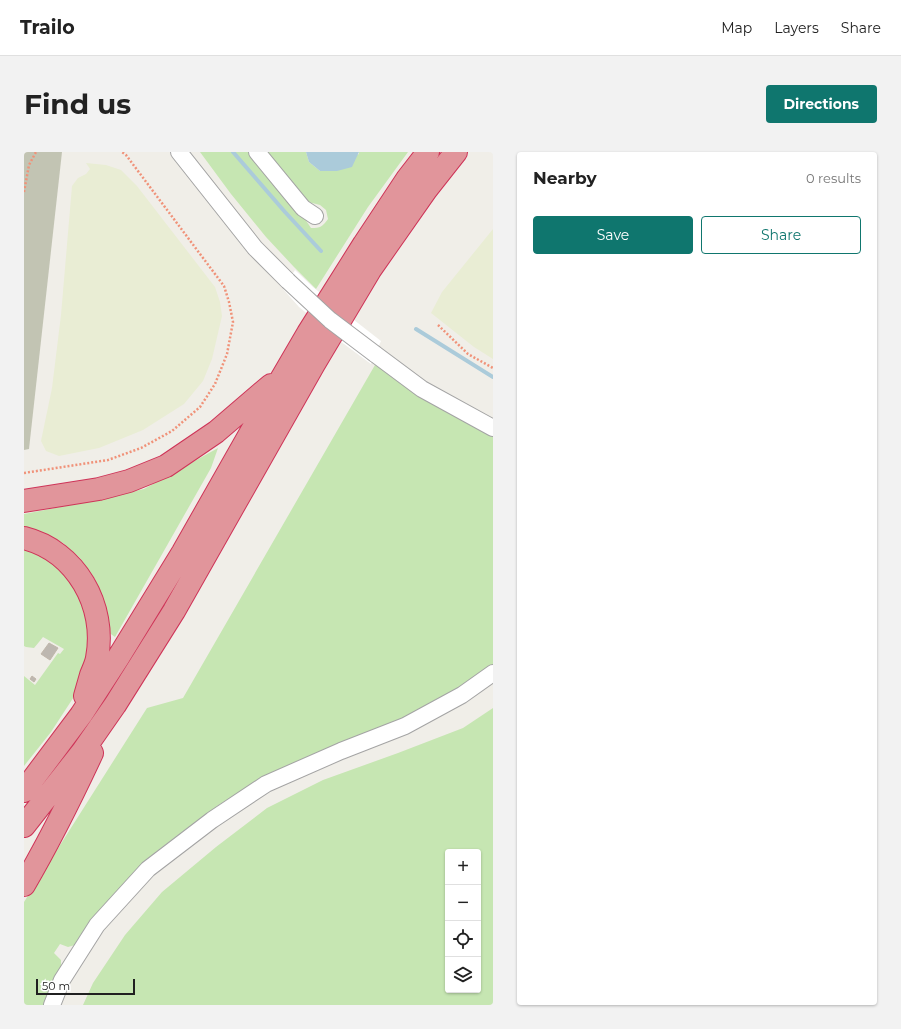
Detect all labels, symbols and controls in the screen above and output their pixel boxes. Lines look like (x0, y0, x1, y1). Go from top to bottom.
text: Trailo (20, 16, 75, 39)
text: Map (721, 19, 752, 37)
text: Layers (774, 19, 819, 37)
text: Share (841, 19, 881, 37)
button: Directions (766, 85, 877, 123)
text: Find us (24, 87, 131, 121)
text: Nearby (533, 168, 597, 188)
text: 0 results (806, 170, 861, 186)
button: Save (533, 216, 693, 254)
button: Share (701, 216, 861, 254)
map controls (445, 849, 481, 993)
button: + (445, 849, 481, 885)
button: − (445, 885, 481, 921)
button: locate (445, 921, 481, 957)
button: layers (445, 957, 481, 993)
scale bar (36, 977, 135, 996)
text: 50 m (42, 979, 70, 993)

